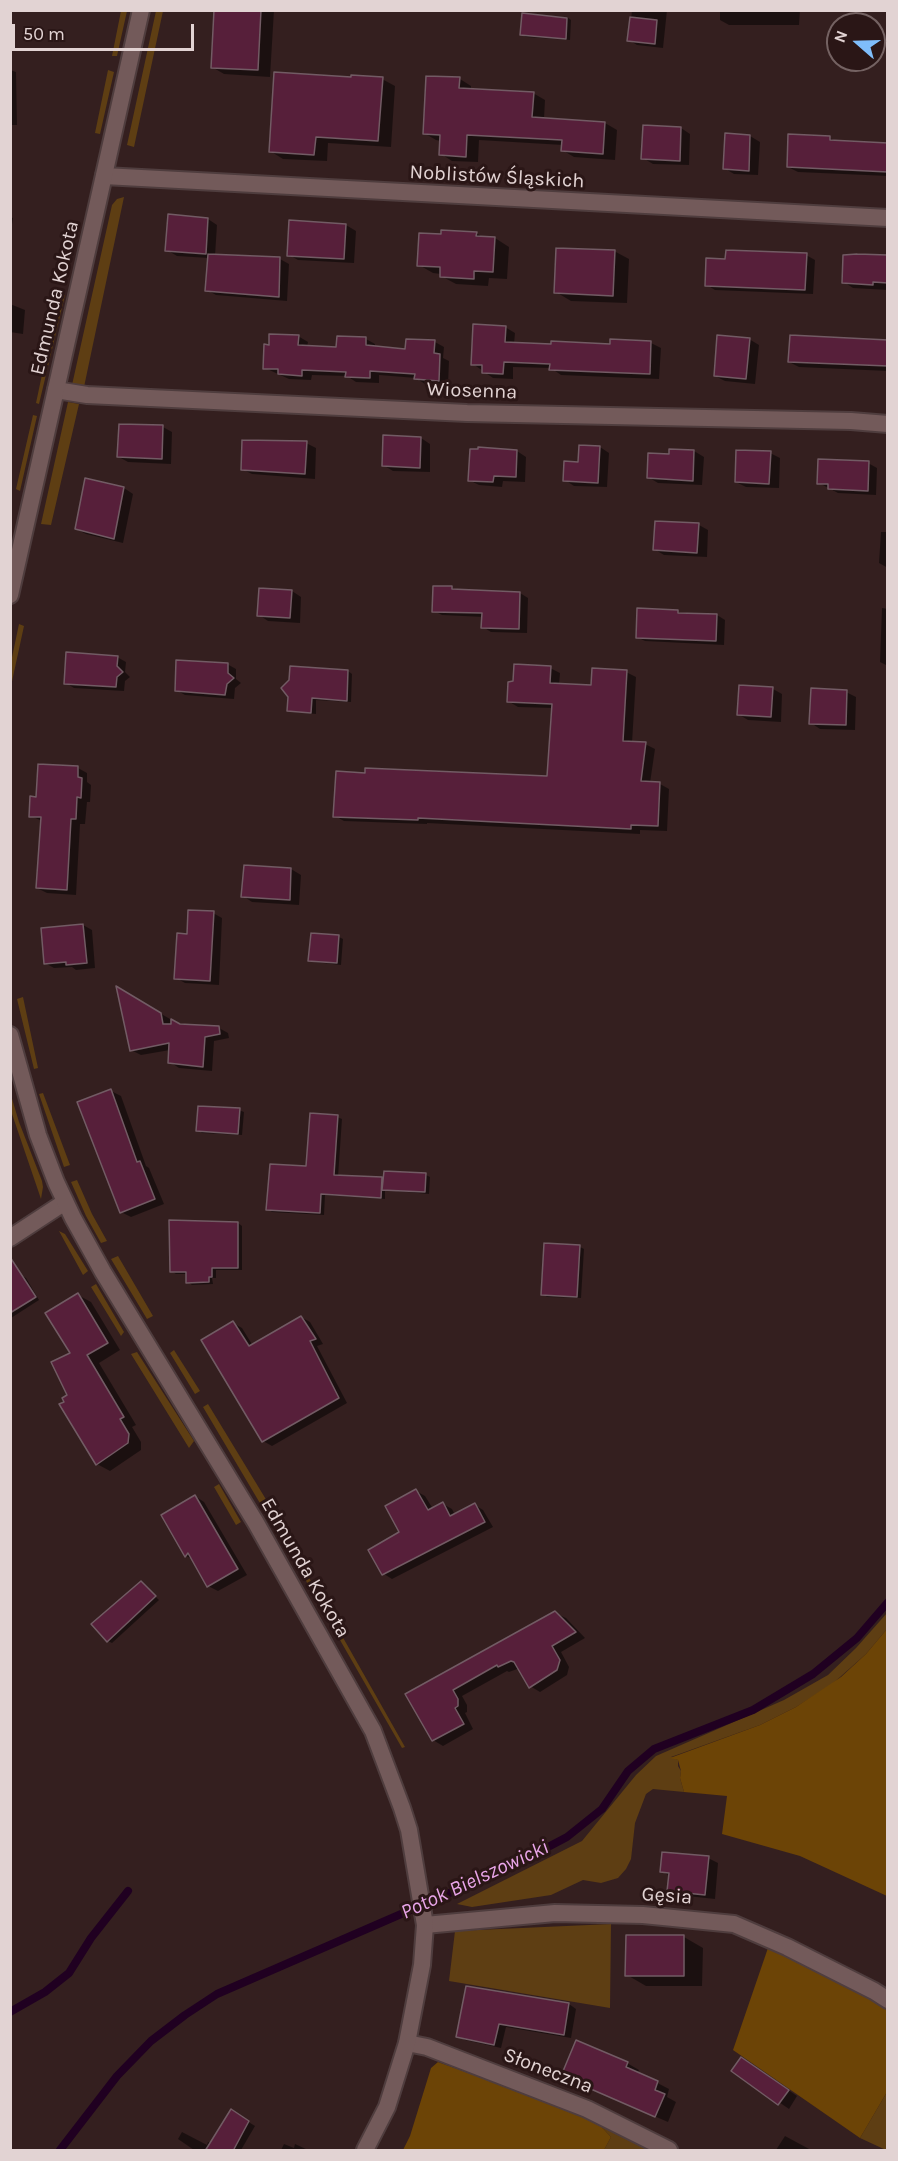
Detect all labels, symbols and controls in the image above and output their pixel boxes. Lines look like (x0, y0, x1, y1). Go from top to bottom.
scale bar (15, 12, 196, 50)
north arrow (826, 12, 886, 72)
text: 50 m (23, 23, 65, 45)
text: N (830, 28, 851, 45)
street label: Noblistów Śląskich (409, 160, 585, 194)
street label: Edmunda Kokota (26, 219, 84, 377)
street label: Wiosenna (426, 377, 518, 405)
street label: Edmunda Kokota (255, 1494, 355, 1642)
water label: Potok Bielszowicki (397, 1835, 553, 1925)
street label: Gęsia (641, 1882, 693, 1910)
street label: Słoneczna (500, 2043, 596, 2099)

